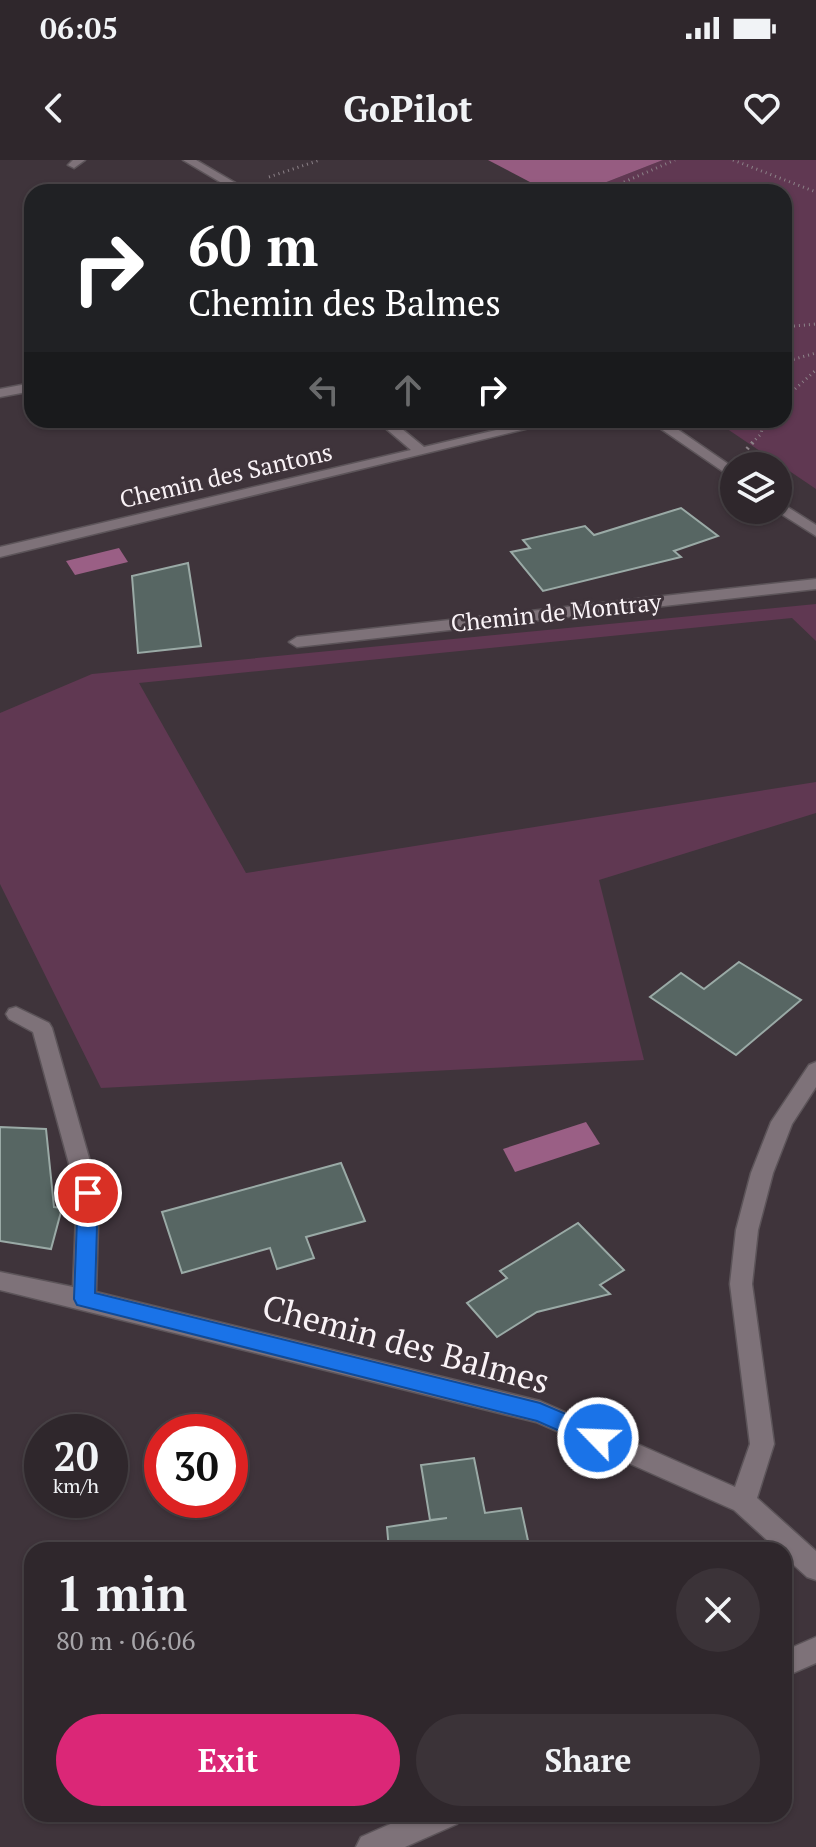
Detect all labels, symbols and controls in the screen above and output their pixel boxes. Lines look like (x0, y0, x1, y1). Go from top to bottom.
text: 06:05 (40, 8, 118, 48)
text: GoPilot (343, 85, 473, 132)
icon: back (32, 86, 76, 130)
icon: heart (740, 86, 784, 130)
text: 60 m (188, 208, 318, 282)
icon: right (56, 216, 160, 320)
text: Chemin des Balmes (188, 279, 501, 326)
icon: left (302, 368, 346, 412)
icon: ahead (386, 368, 430, 412)
icon: right (470, 368, 514, 412)
street label: Chemin des Santons (116, 435, 335, 515)
map controls (720, 452, 792, 524)
button: layers (720, 452, 792, 524)
street label: Chemin de Montray (449, 585, 664, 639)
pin (54, 1159, 122, 1227)
icon: arrive (66, 1171, 110, 1215)
street label: Chemin des Balmes (258, 1284, 555, 1403)
position arrow (556, 1396, 640, 1480)
speed limit sign: 30 (144, 1414, 248, 1518)
text: 20 (53, 1429, 99, 1482)
text: km/h (53, 1472, 99, 1499)
text: 1 min (56, 1561, 187, 1625)
button: close (676, 1568, 760, 1652)
text: 80 m · 06:06 (56, 1623, 195, 1657)
button: Exit (56, 1714, 400, 1806)
button: Share (416, 1714, 760, 1806)

